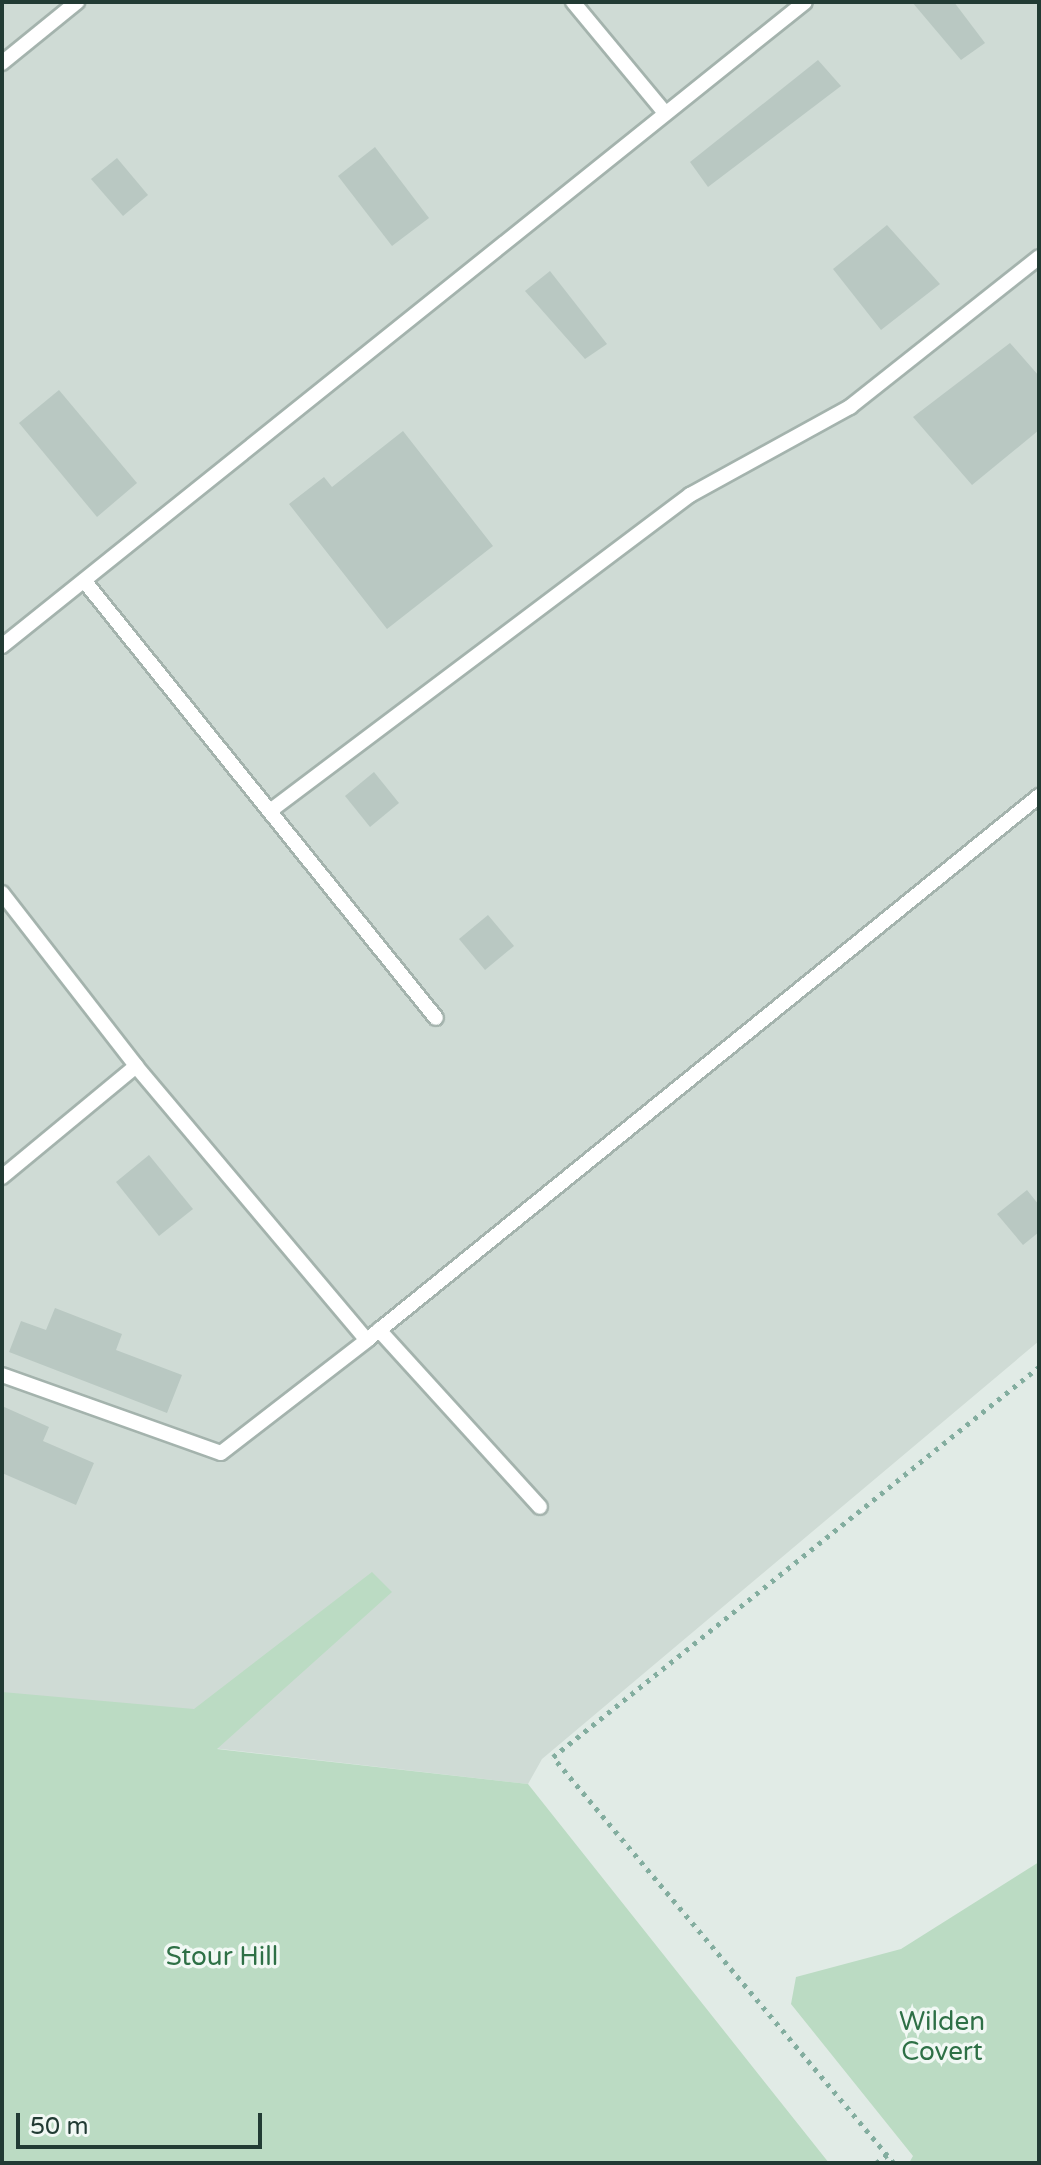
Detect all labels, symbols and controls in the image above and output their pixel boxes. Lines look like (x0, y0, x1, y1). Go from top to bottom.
park label: Stour Hill (166, 1941, 278, 1973)
park label: Wilden Covert (899, 2006, 985, 2068)
scale bar (20, 2097, 266, 2147)
text: 50 m (30, 2112, 88, 2141)

